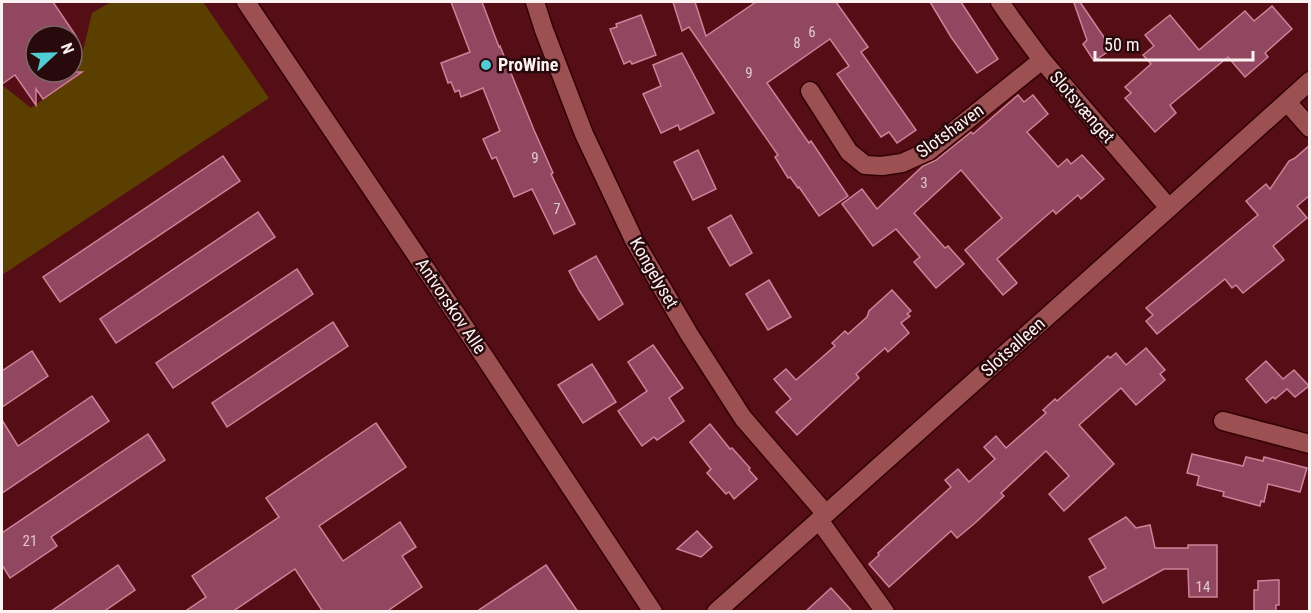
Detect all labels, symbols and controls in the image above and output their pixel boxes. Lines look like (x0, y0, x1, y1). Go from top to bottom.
house number: 6 (808, 23, 816, 41)
north arrow (24, 24, 84, 84)
scale bar (1095, 24, 1252, 62)
house number: 8 (793, 34, 801, 52)
text: 50 m (1104, 34, 1139, 55)
text: N (57, 40, 78, 57)
place label: ProWine (498, 54, 559, 75)
marker: ProWine (479, 58, 493, 72)
house number: 9 (745, 64, 753, 82)
street label: Slotsvænget (1046, 66, 1119, 147)
street label: Slotshaven (912, 99, 987, 162)
house number: 9 (531, 149, 539, 167)
house number: 3 (920, 174, 928, 192)
house number: 7 (553, 200, 561, 218)
street label: Kongelyset (626, 234, 683, 312)
street label: Antvorskov Alle (412, 254, 491, 357)
street label: Slotsalleen (976, 313, 1049, 381)
house number: 21 (23, 532, 37, 550)
house number: 14 (1196, 578, 1210, 596)

